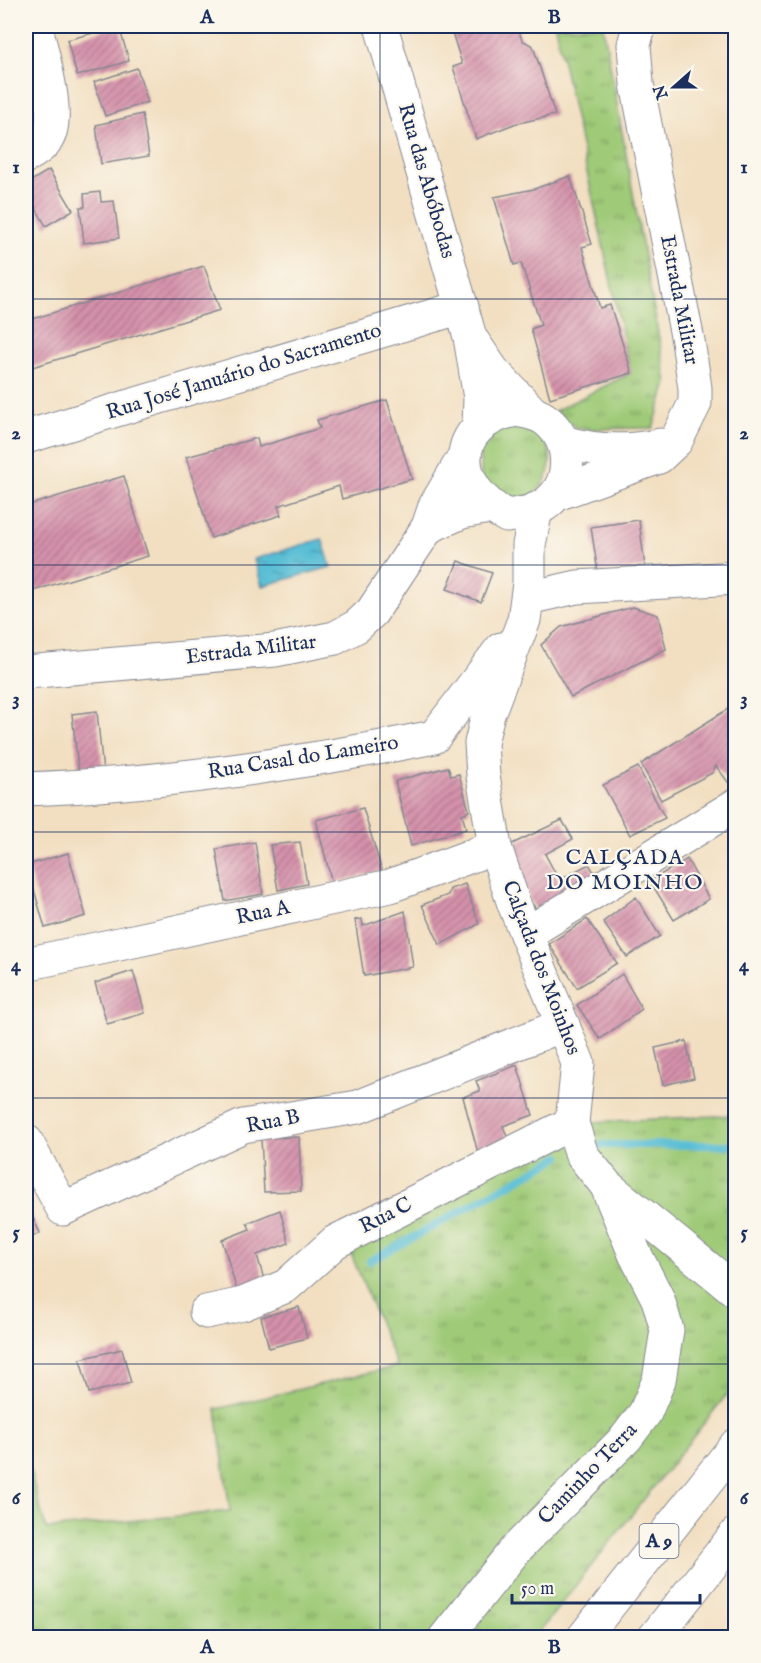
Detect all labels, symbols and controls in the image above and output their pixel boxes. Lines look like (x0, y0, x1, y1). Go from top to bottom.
text: A (199, 5, 215, 30)
text: B (547, 5, 561, 30)
north arrow (644, 57, 704, 117)
text: N (650, 81, 674, 103)
street label: Rua das Abóbodas (391, 101, 461, 261)
text: 1 (12, 155, 20, 180)
text: 1 (740, 155, 748, 180)
street label: Estrada Militar (653, 233, 705, 367)
street label: Rua José Januário do Sacramento (103, 317, 385, 427)
text: 2 (11, 421, 21, 446)
text: 2 (739, 421, 749, 446)
street label: Estrada Militar (184, 629, 318, 671)
text: 3 (12, 687, 20, 712)
text: 3 (740, 687, 748, 712)
street label: Rua Casal do Lameiro (206, 730, 400, 786)
district label: CALÇADA DO MOINHO (546, 844, 704, 897)
street label: Calçada dos Moinhos (495, 877, 587, 1059)
street label: Rua A (233, 894, 293, 932)
text: 4 (11, 953, 22, 978)
text: 4 (739, 953, 750, 978)
street label: Rua B (244, 1104, 302, 1140)
street label: Rua C (355, 1191, 417, 1241)
text: 5 (12, 1220, 20, 1245)
text: 5 (740, 1220, 748, 1245)
street label: Caminho Terra (533, 1417, 644, 1531)
text: 6 (12, 1486, 22, 1511)
text: 6 (740, 1486, 750, 1511)
road number: A 9 (640, 1524, 678, 1558)
scale bar (512, 1567, 700, 1605)
text: 50 m (521, 1578, 554, 1601)
text: A (199, 1635, 215, 1660)
text: B (547, 1635, 561, 1660)

